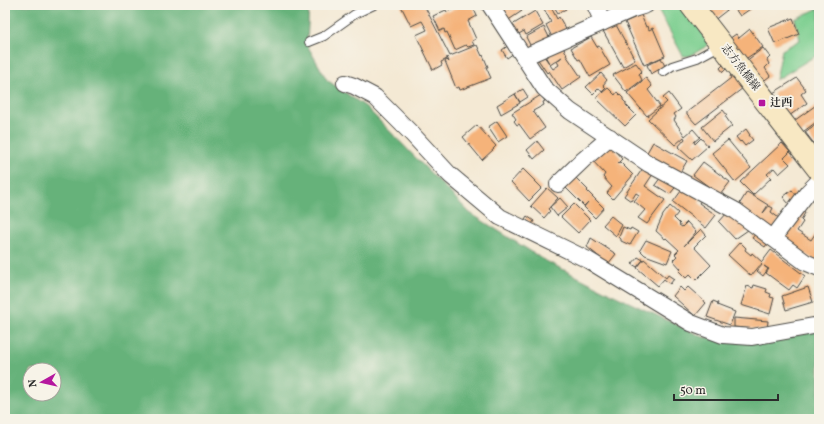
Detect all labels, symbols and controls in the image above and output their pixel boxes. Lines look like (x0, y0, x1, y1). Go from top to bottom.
street label: 志方魚橋線 (717, 42, 763, 94)
place label: 辻西 (770, 96, 792, 111)
marker: 辻西 (757, 98, 767, 108)
north arrow (22, 362, 62, 402)
scale bar (674, 376, 778, 402)
text: N (26, 378, 42, 388)
text: 50 m (680, 383, 706, 399)

